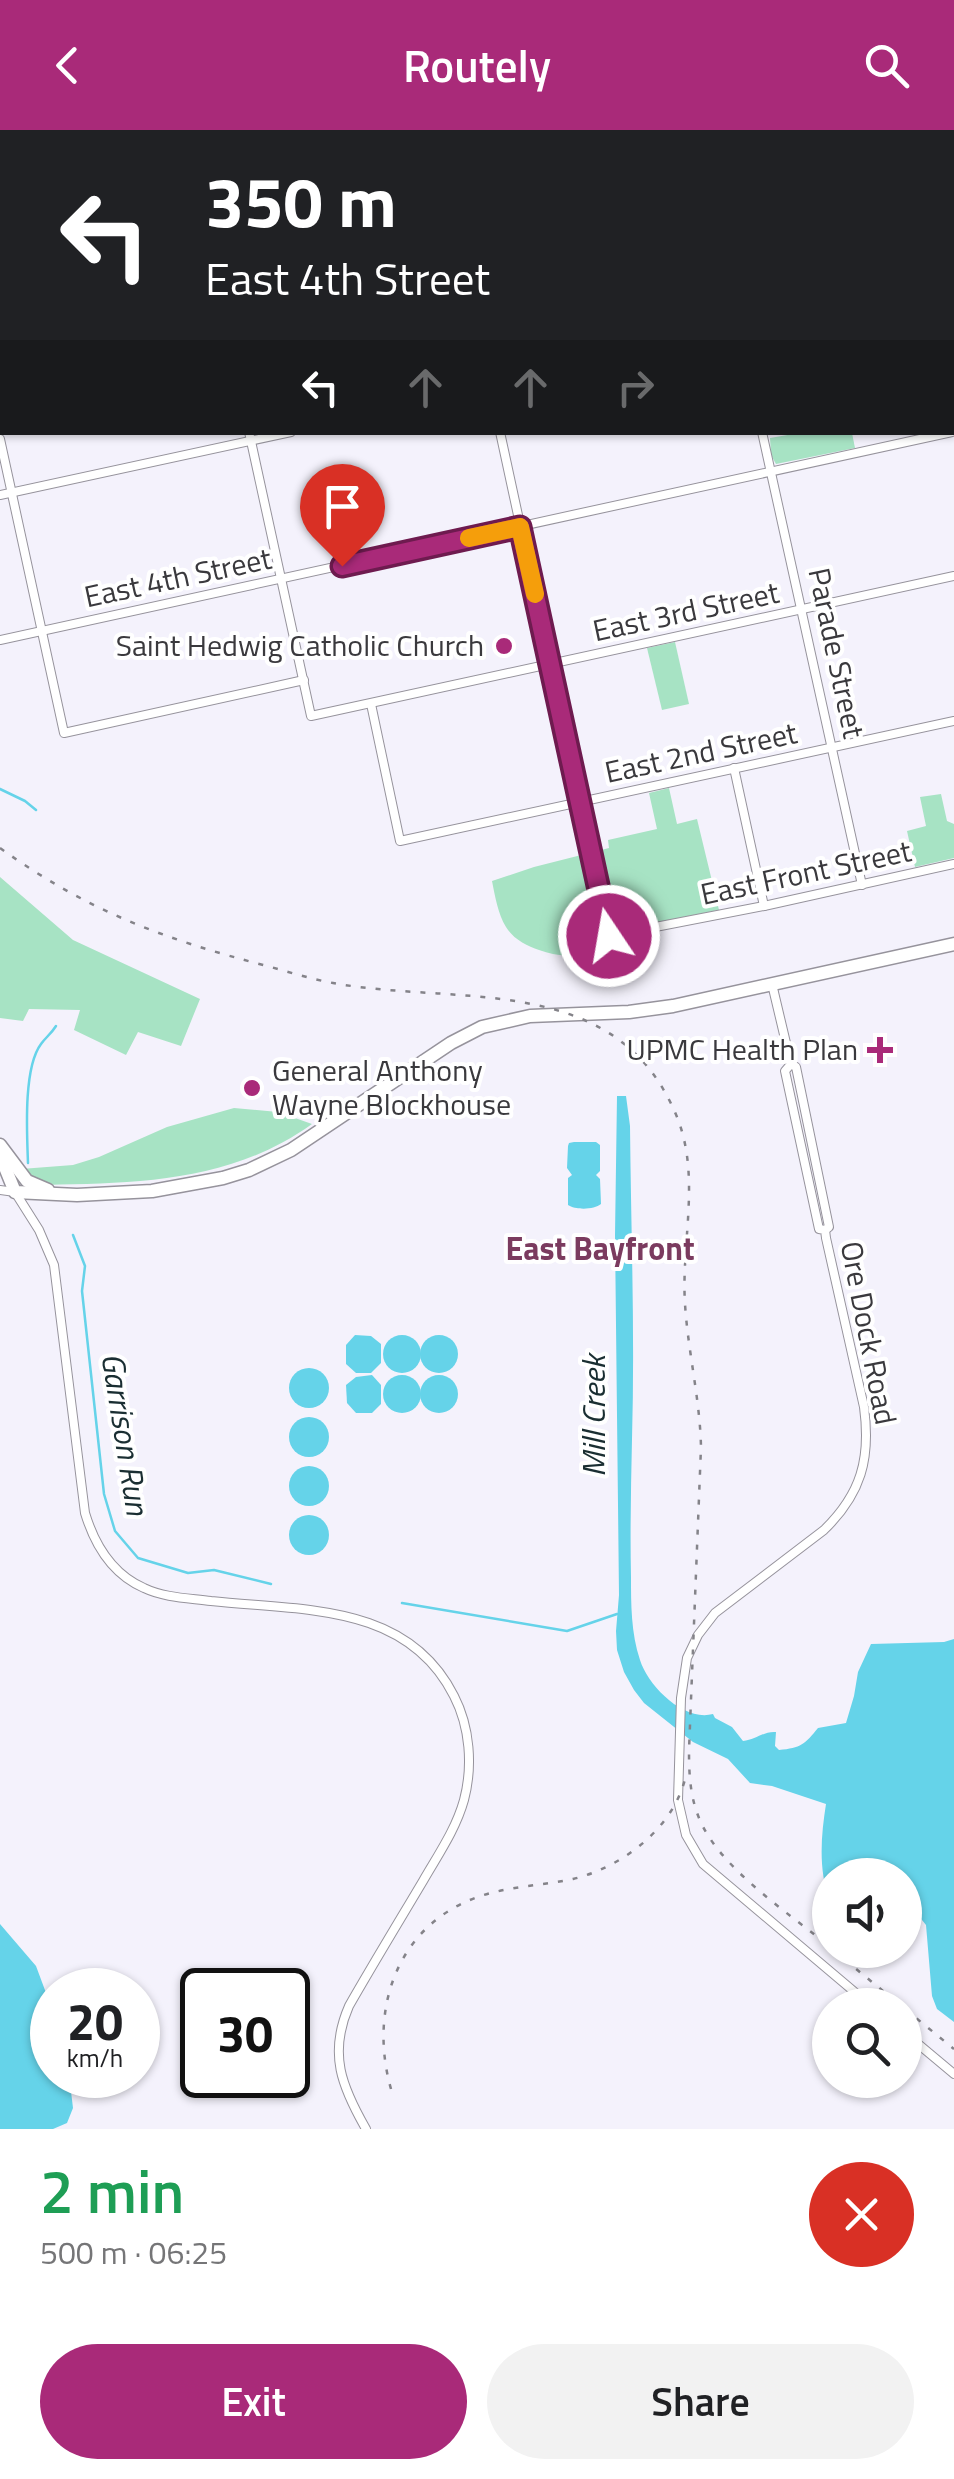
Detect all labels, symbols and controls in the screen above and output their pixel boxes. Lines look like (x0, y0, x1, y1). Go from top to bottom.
text: Routely (403, 31, 551, 99)
icon: back (40, 38, 95, 93)
icon: search (859, 38, 914, 93)
text: 350 m (205, 148, 397, 254)
icon: left (40, 170, 170, 300)
text: East 4th Street (205, 244, 490, 312)
icon: left (293, 360, 348, 415)
icon: ahead (398, 360, 453, 415)
icon: ahead (503, 360, 558, 415)
icon: right (608, 360, 663, 415)
pin (300, 464, 385, 567)
icon: arrive (315, 479, 370, 534)
street label: East 4th Street (80, 535, 276, 619)
street label: Parade Street (796, 563, 878, 743)
street label: East 3rd Street (588, 569, 784, 653)
place label: Saint Hedwig Catholic Church (116, 622, 484, 668)
marker: Saint Hedwig Catholic Church (493, 635, 515, 657)
street label: East 2nd Street (600, 709, 802, 795)
street label: East Front Street (696, 827, 916, 917)
position arrow (557, 884, 661, 988)
place label: UPMC Health Plan (626, 1026, 858, 1072)
marker: UPMC Health Plan (867, 1037, 893, 1063)
place label: General Anthony Wayne Blockhouse (272, 1047, 511, 1127)
marker: General Anthony Wayne Blockhouse (241, 1077, 263, 1099)
district label: East Bayfront (505, 1224, 695, 1272)
street label: Ore Dock Road (829, 1237, 909, 1428)
water label: Garrison Run (89, 1349, 163, 1519)
water label: Mill Creek (569, 1351, 617, 1477)
map controls (812, 1858, 922, 2098)
button: sound (812, 1858, 922, 1968)
speed limit sign: 30 (180, 1968, 310, 2098)
text: 20 (67, 1983, 123, 2059)
button: search (812, 1988, 922, 2098)
text: km/h (67, 2039, 123, 2077)
text: 2 min (40, 2145, 184, 2236)
button: close (809, 2162, 914, 2267)
text: 500 m · 06:25 (40, 2228, 227, 2276)
button: Exit (40, 2344, 467, 2459)
button: Share (487, 2344, 914, 2459)

